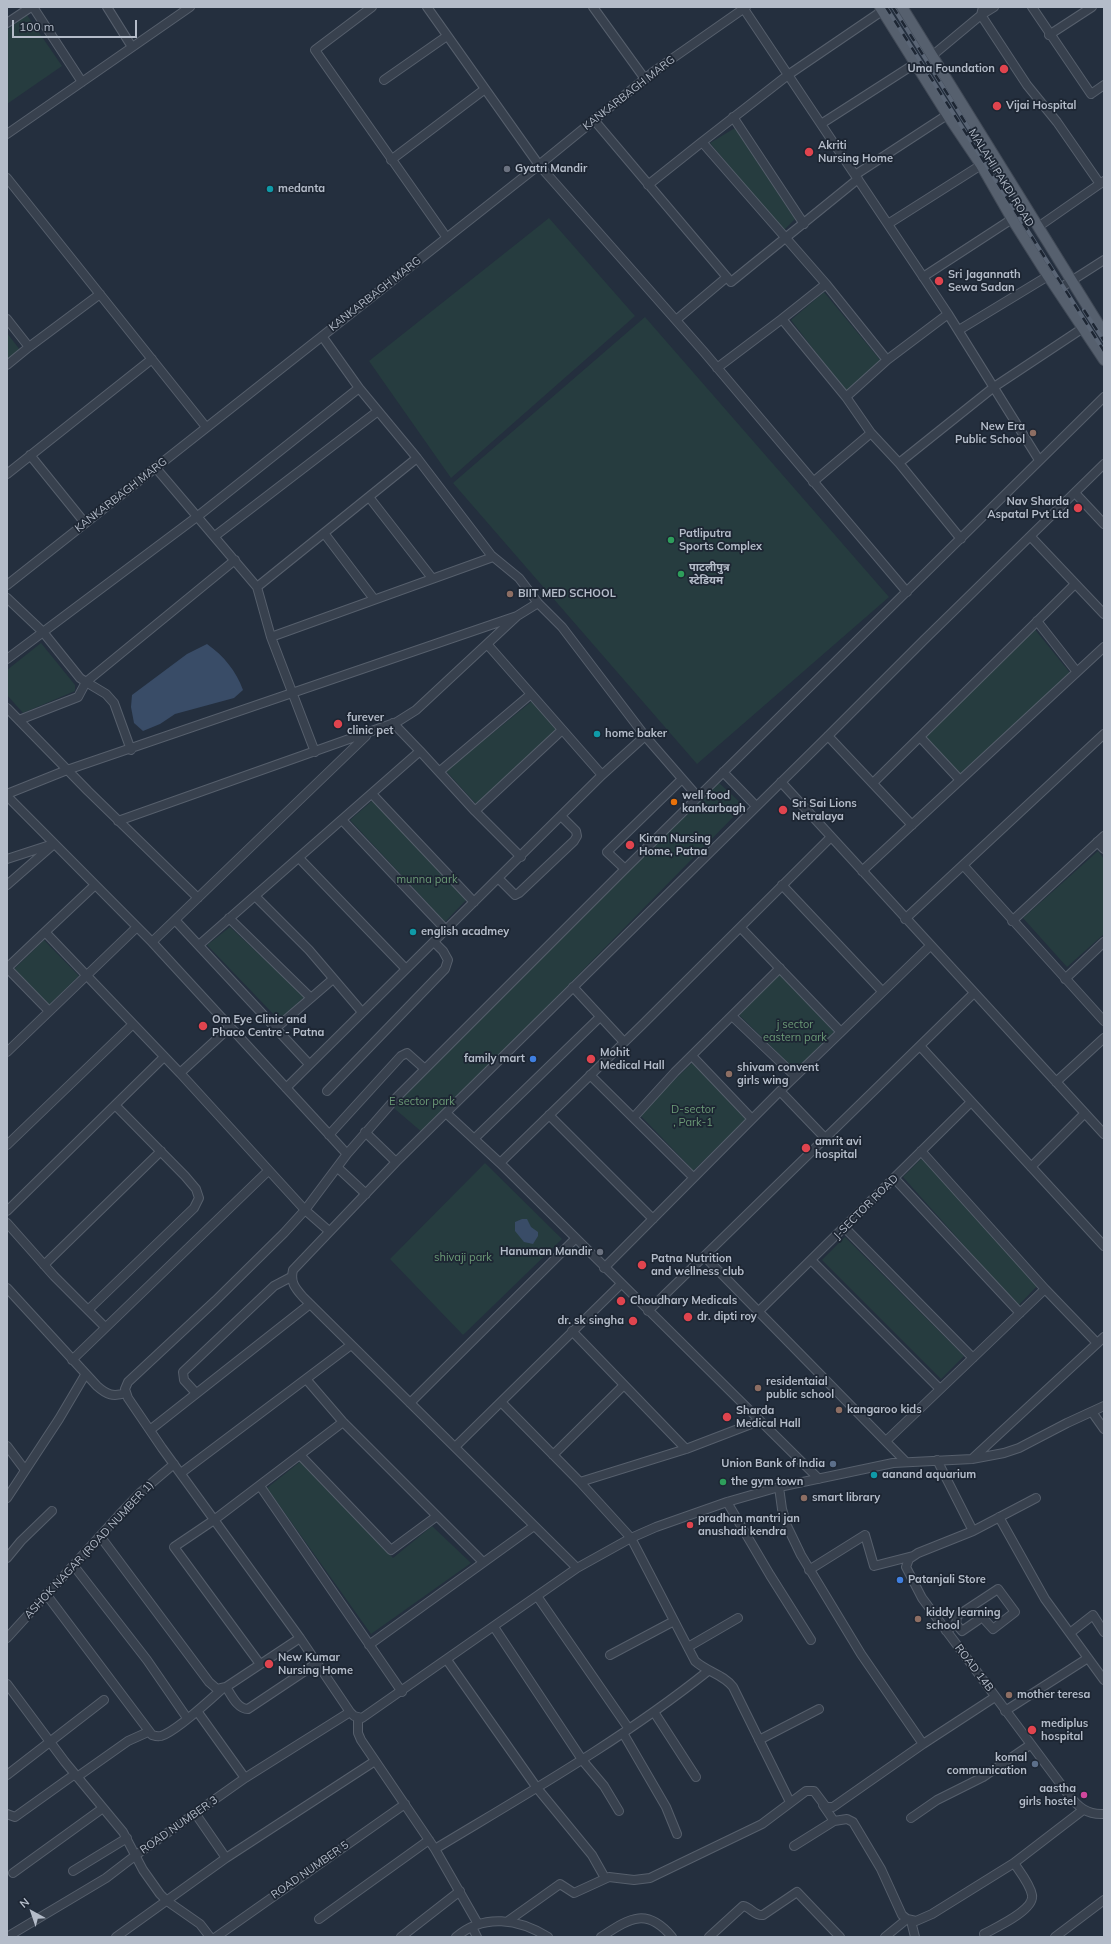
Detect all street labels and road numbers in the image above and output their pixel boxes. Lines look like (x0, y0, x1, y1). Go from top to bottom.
street label: KANKARBAGH MARG (580, 53, 678, 133)
street label: MALAHI PAKDI ROAD (965, 127, 1037, 229)
street label: KANKARBAGH MARG (326, 254, 424, 334)
street label: KANKARBAGH MARG (72, 455, 170, 535)
street label: J-SECTOR ROAD (831, 1172, 901, 1242)
street label: ASHOK NAGAR (ROAD NUMBER 1) (22, 1479, 156, 1621)
street label: ROAD 14B (952, 1642, 996, 1694)
street label: ROAD NUMBER 3 (138, 1793, 220, 1857)
street label: ROAD NUMBER 5 (269, 1838, 351, 1902)

